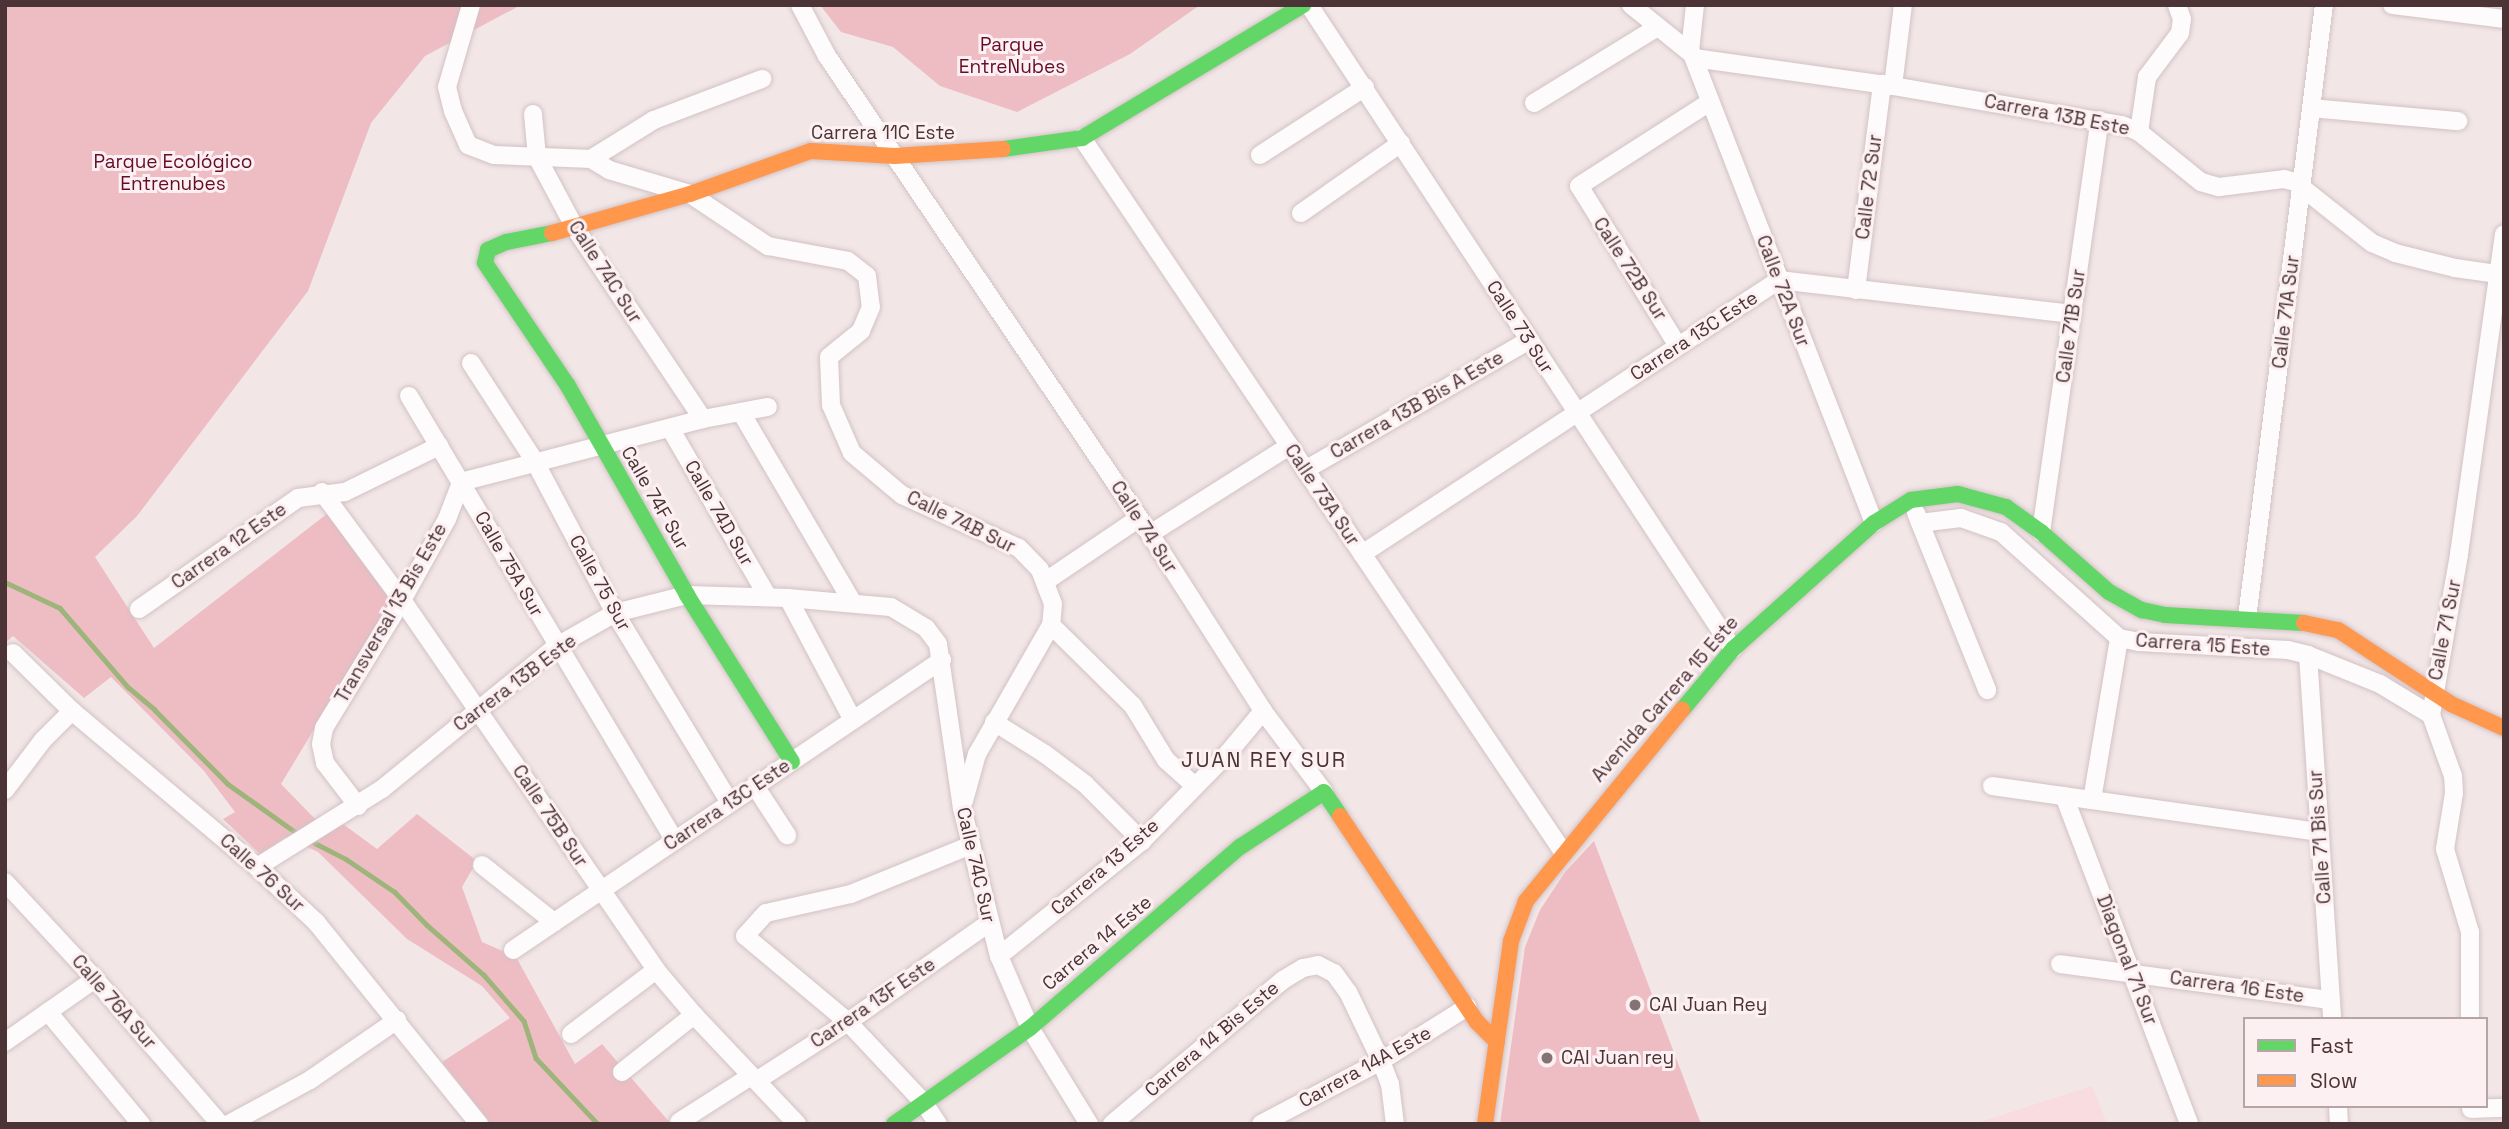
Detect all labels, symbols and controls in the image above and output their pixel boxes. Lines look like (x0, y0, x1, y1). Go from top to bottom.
park label: Parque EntreNubes (959, 34, 1065, 78)
street label: Carrera 13B Este (1982, 90, 2132, 140)
street label: Carrera 11C Este (811, 122, 955, 144)
street label: Calle 72 Sur (1851, 133, 1887, 241)
park label: Parque Ecológico Entrenubes (93, 151, 253, 195)
street label: Calle 72B Sur (1588, 213, 1672, 325)
street label: Calle 74C Sur (563, 216, 647, 328)
street label: Calle 72A Sur (1751, 232, 1815, 350)
street label: Calle 71A Sur (2268, 254, 2304, 370)
street label: Calle 71B Sur (2052, 268, 2090, 384)
street label: Calle 73 Sur (1482, 276, 1558, 378)
street label: Carrera 13C Este (1626, 286, 1762, 386)
street label: Carrera 13B Bis A Este (1326, 346, 1508, 464)
street label: Calle 73A Sur (1280, 440, 1364, 550)
street label: Calle 74F Sur (616, 442, 694, 554)
street label: Calle 74D Sur (680, 456, 758, 570)
street label: Calle 74 Sur (1106, 477, 1182, 577)
street label: Calle 74B Sur (903, 486, 1019, 558)
street label: Carrera 12 Este (167, 498, 291, 594)
street label: Calle 75A Sur (470, 507, 548, 621)
street label: Transversal 13 Bis Este (330, 519, 452, 707)
street label: Calle 75 Sur (564, 531, 636, 635)
street label: Calle 71 Sur (2424, 578, 2466, 682)
street label: Avenida Carrera 15 Este (1587, 611, 1743, 787)
street label: Carrera 13B Este (449, 629, 581, 737)
street label: Carrera 15 Este (2135, 629, 2271, 661)
district label: JUAN REY SUR (1182, 747, 1346, 773)
street label: Carrera 13C Este (659, 754, 795, 856)
street label: Calle 75B Sur (507, 760, 593, 872)
street label: Calle 71 Bis Sur (2304, 769, 2336, 905)
street label: Calle 74C Sur (952, 805, 1000, 925)
street label: Carrera 13 Este (1046, 814, 1164, 920)
street label: Calle 76 Sur (215, 829, 309, 917)
street label: Carrera 14 Este (1038, 891, 1156, 995)
street label: Diagonal 71 Sur (2092, 892, 2162, 1028)
street label: Calle 76A Sur (67, 950, 161, 1054)
street label: Carrera 13F Este (806, 953, 940, 1053)
street label: Carrera 16 Este (2168, 966, 2306, 1008)
street label: Carrera 14 Bis Este (1140, 976, 1284, 1102)
place label: CAI Juan Rey (1649, 994, 1767, 1016)
marker: CAI Juan Rey (1627, 997, 1643, 1013)
legend (2243, 1017, 2488, 1108)
street label: Carrera 14A Este (1295, 1021, 1435, 1113)
text: Fast (2310, 1032, 2354, 1059)
place label: CAI Juan rey (1561, 1047, 1674, 1069)
marker: CAI Juan rey (1539, 1050, 1555, 1066)
text: Slow (2310, 1067, 2358, 1094)

